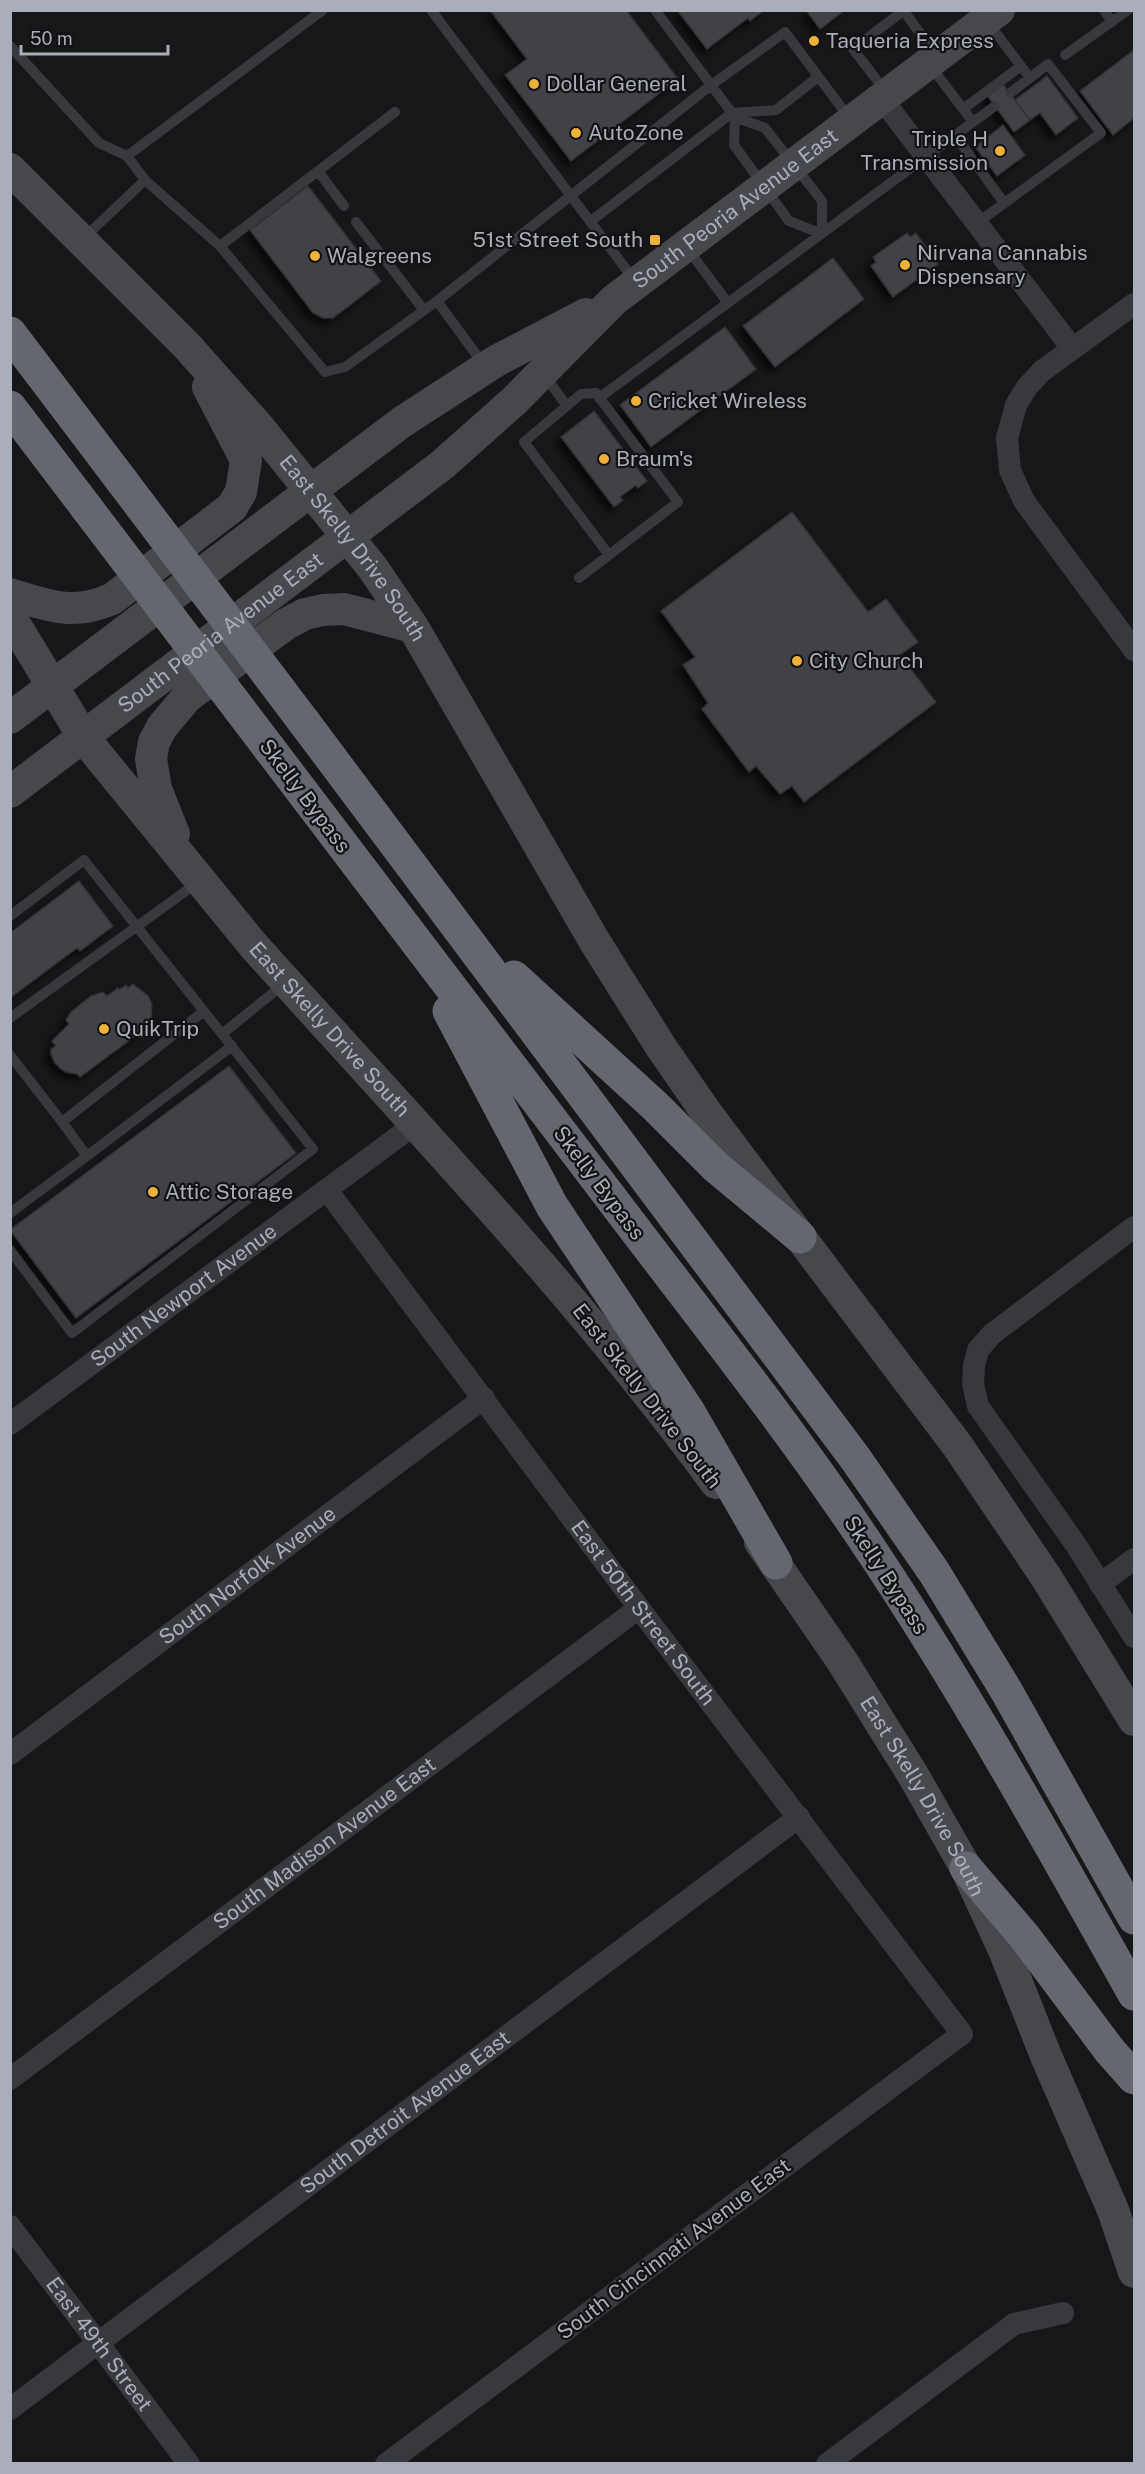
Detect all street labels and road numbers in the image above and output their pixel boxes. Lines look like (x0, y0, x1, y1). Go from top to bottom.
street label: South Peoria Avenue East (627, 123, 843, 294)
street label: East Skelly Drive South (274, 450, 431, 645)
street label: South Peoria Avenue East (113, 547, 328, 718)
street label: Skelly Bypass (255, 734, 356, 857)
street label: East Skelly Drive South (244, 937, 416, 1122)
street label: Skelly Bypass (549, 1121, 650, 1244)
street label: South Newport Avenue (85, 1218, 281, 1372)
street label: East Skelly Drive South (568, 1298, 727, 1493)
street label: South Norfolk Avenue (154, 1501, 341, 1650)
street label: Skelly Bypass (839, 1511, 934, 1639)
street label: East 50th Street South (566, 1515, 721, 1710)
street label: East Skelly Drive South (855, 1691, 990, 1900)
street label: South Madison Avenue East (208, 1752, 440, 1934)
street label: South Detroit Avenue East (295, 2025, 515, 2199)
street label: South Cincinnati Avenue East (552, 2153, 795, 2345)
street label: East 49th Street (41, 2272, 158, 2416)

